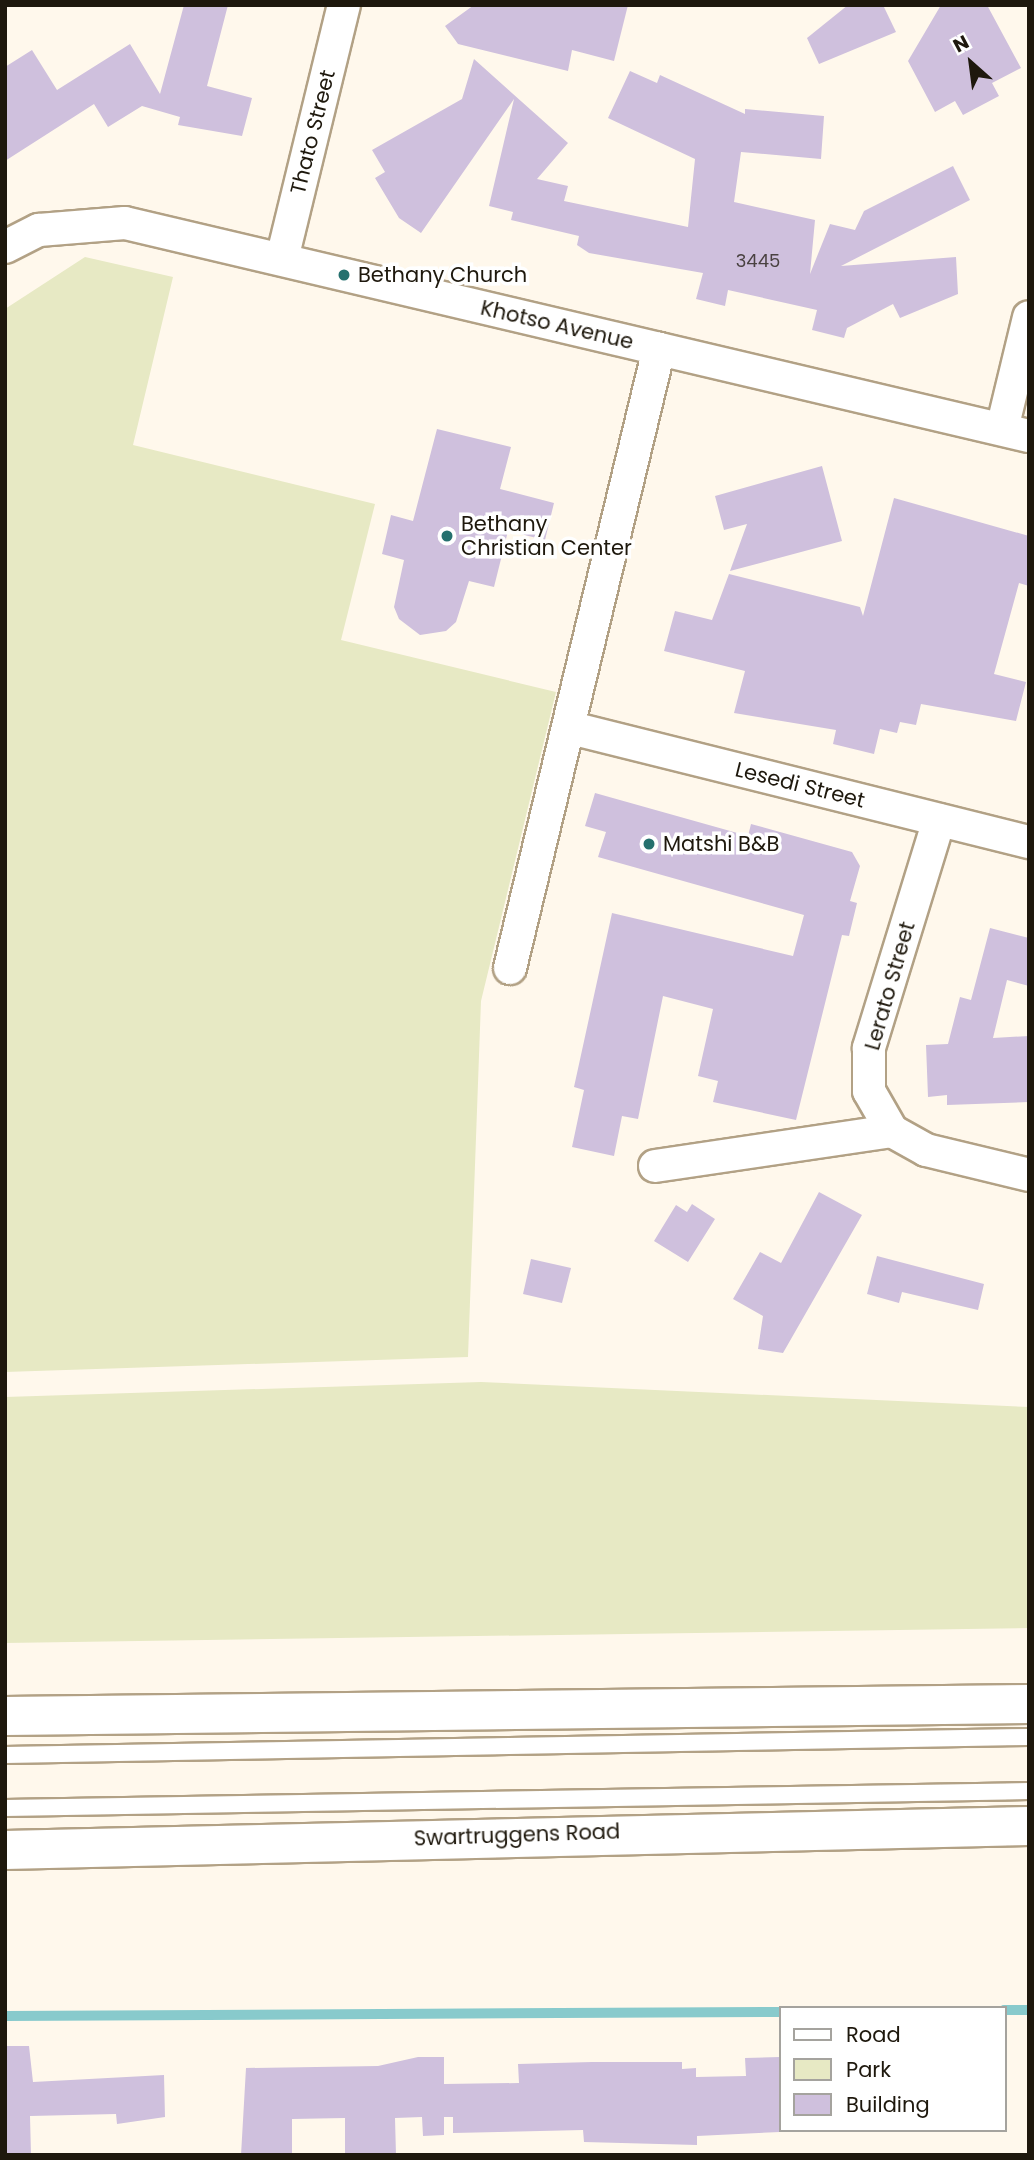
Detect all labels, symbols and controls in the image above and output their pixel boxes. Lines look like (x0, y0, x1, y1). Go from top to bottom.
north arrow (936, 28, 1006, 98)
text: N (948, 29, 974, 59)
street label: Thato Street (285, 67, 341, 197)
house number: 3445 (736, 250, 780, 272)
place label: Bethany Church (358, 262, 527, 288)
marker: Bethany Church (336, 267, 352, 283)
street label: Khotso Avenue (478, 295, 636, 355)
place label: Bethany Christian Center (461, 511, 632, 561)
marker: Bethany Christian Center (439, 528, 455, 544)
street label: Lesedi Street (733, 757, 867, 813)
place label: Matshi B&B (663, 831, 779, 857)
marker: Matshi B&B (641, 836, 657, 852)
street label: Lerato Street (860, 919, 920, 1053)
street label: Swartruggens Road (413, 1819, 621, 1851)
legend (778, 2006, 1006, 2132)
text: Road (846, 2020, 901, 2049)
text: Park (846, 2055, 891, 2084)
text: Building (846, 2090, 930, 2119)

